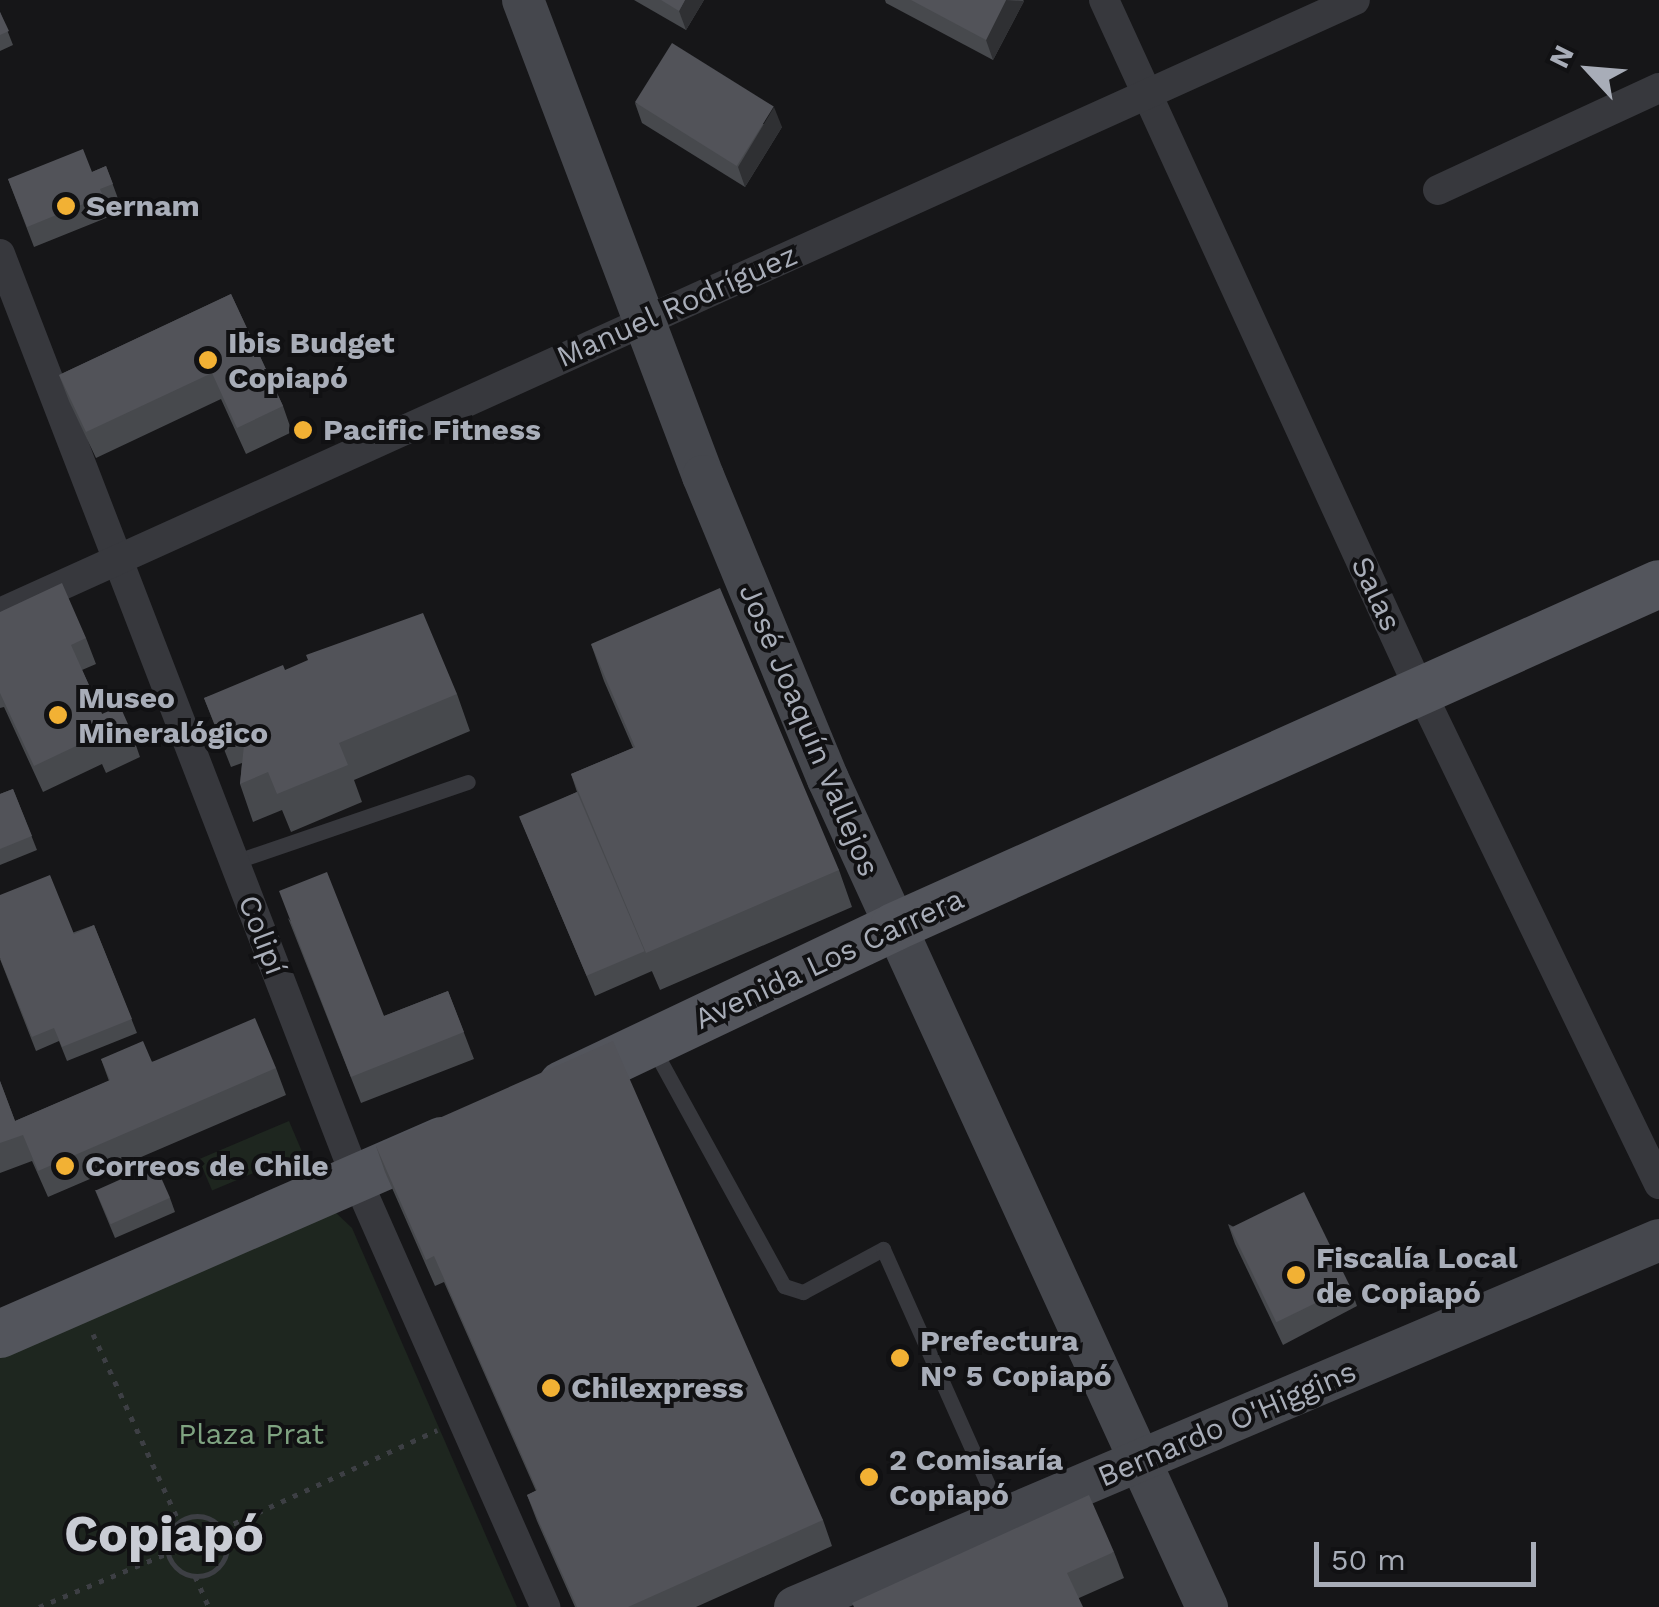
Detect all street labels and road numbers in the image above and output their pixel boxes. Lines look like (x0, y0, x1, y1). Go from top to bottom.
street label: Manuel Rodríguez (551, 237, 803, 375)
street label: Salas (1343, 551, 1409, 637)
street label: José Joaquín Vallejos (731, 578, 887, 882)
street label: Avenida Los Carrera (688, 881, 970, 1037)
street label: Colipí (230, 890, 294, 980)
street label: Bernardo O'Higgins (1092, 1353, 1362, 1495)

